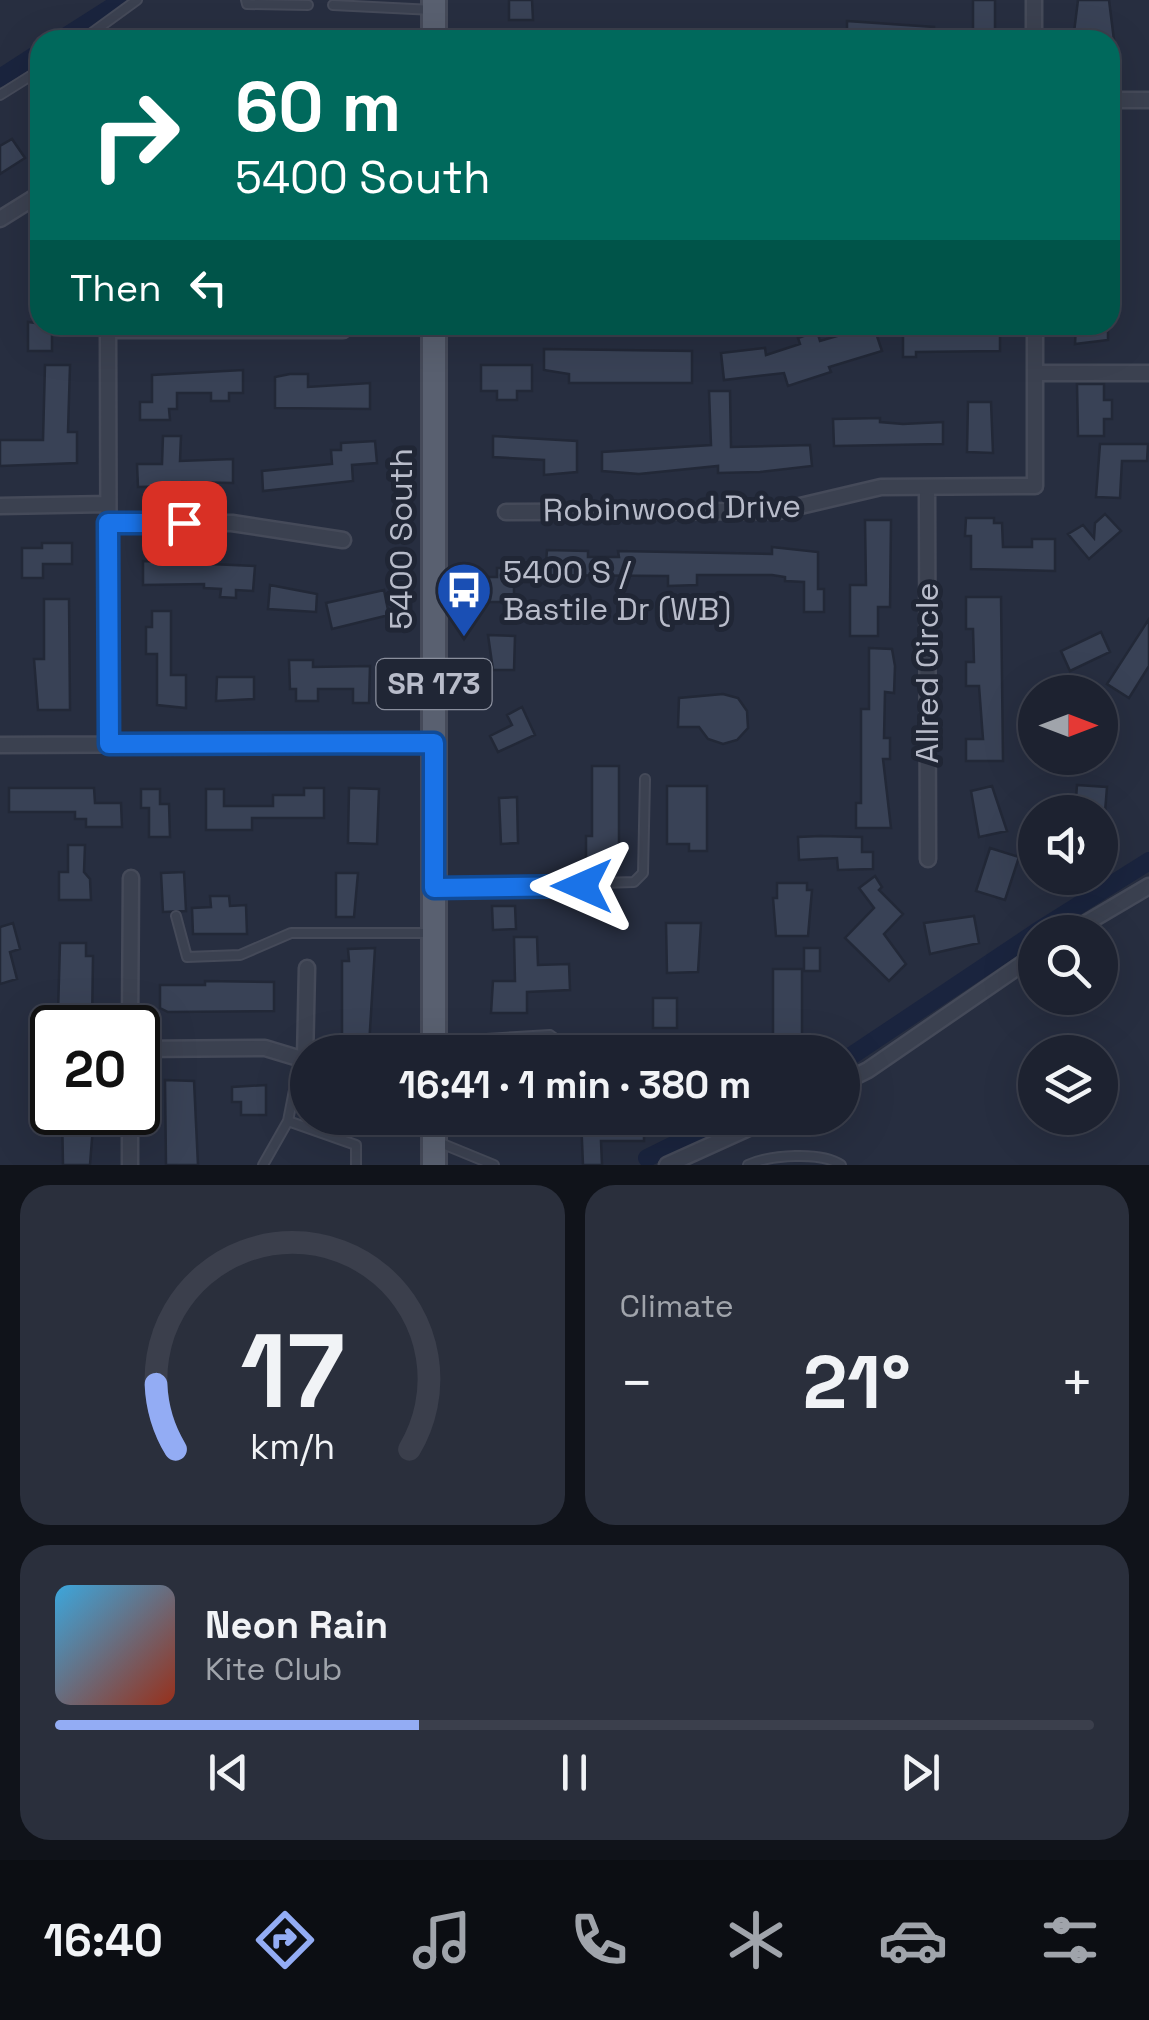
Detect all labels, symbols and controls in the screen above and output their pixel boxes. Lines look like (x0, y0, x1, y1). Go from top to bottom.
text: 60 m (235, 62, 401, 151)
icon: right (70, 70, 200, 200)
text: 5400 South (235, 149, 491, 206)
icon: left (181, 260, 236, 315)
text: Then (70, 264, 161, 312)
street label: 5400 South (381, 448, 421, 630)
pin (142, 481, 227, 566)
street label: Robinwood Drive (543, 486, 801, 530)
icon: arrive (157, 496, 212, 551)
place label: 5400 S / Bastile Dr (WB) (503, 552, 731, 629)
bus stop icon: 5400 S / Bastile Dr (WB) (434, 560, 494, 639)
street label: Allred Circle (907, 583, 947, 763)
road number: SR 173 (376, 659, 492, 709)
north arrow (1018, 675, 1118, 775)
map controls (1018, 675, 1118, 1135)
button: sound (1018, 795, 1118, 895)
position arrow (530, 834, 634, 938)
button: search (1018, 915, 1118, 1015)
speed limit sign: 20 (30, 1005, 160, 1135)
button: layers (1018, 1035, 1118, 1135)
text: 16:41 · 1 min · 380 m (399, 1061, 751, 1109)
text: Climate (620, 1286, 734, 1326)
text: 17 (240, 1305, 345, 1437)
text: 21° (803, 1334, 911, 1430)
text: − (620, 1348, 654, 1418)
text: + (1060, 1348, 1094, 1418)
text: km/h (250, 1424, 335, 1469)
text: Neon Rain (205, 1601, 388, 1649)
text: Kite Club (205, 1649, 342, 1689)
icon: previous (201, 1745, 256, 1800)
icon: pause (547, 1745, 602, 1800)
icon: next (893, 1745, 948, 1800)
icon: directions (250, 1905, 320, 1975)
icon: music (407, 1905, 477, 1975)
icon: phone (564, 1905, 634, 1975)
icon: climate (721, 1905, 791, 1975)
icon: car (878, 1905, 948, 1975)
icon: filters (1035, 1905, 1105, 1975)
text: 16:40 (44, 1912, 163, 1969)

